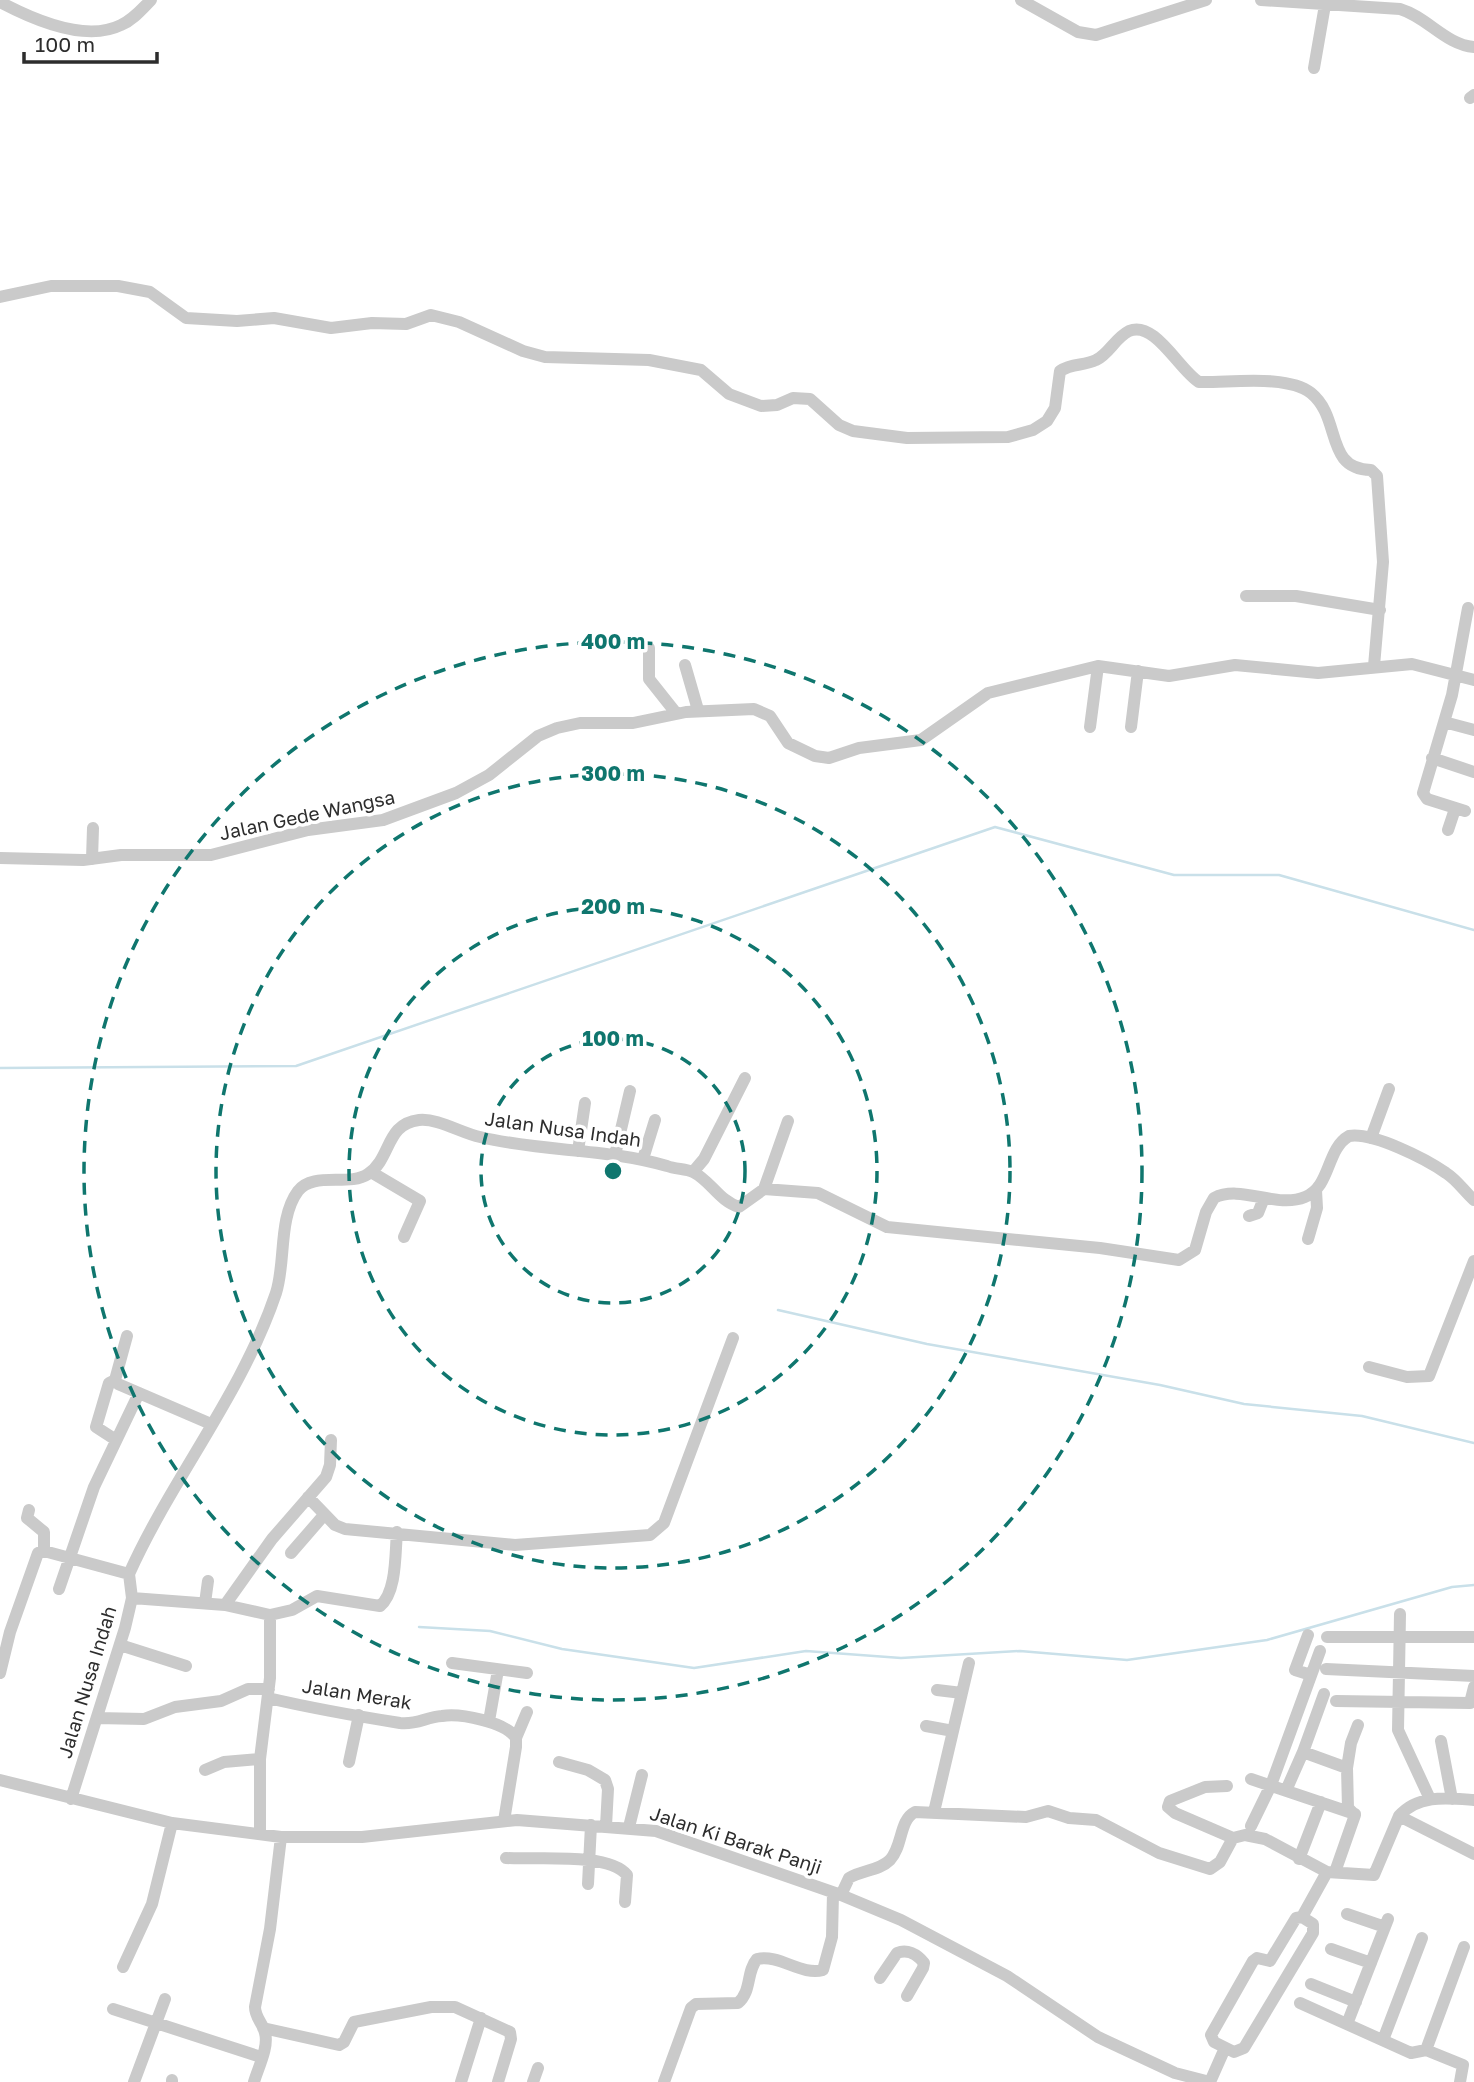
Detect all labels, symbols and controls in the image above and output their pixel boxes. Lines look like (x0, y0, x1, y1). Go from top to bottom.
scale bar (24, 21, 158, 65)
text: 100 m (35, 31, 95, 57)
text: 400 m (581, 628, 645, 654)
text: 300 m (581, 760, 645, 786)
street label: Jalan Gede Wangsa (217, 785, 397, 844)
text: 200 m (581, 893, 645, 919)
text: 100 m (582, 1025, 644, 1051)
street label: Jalan Nusa Indah (483, 1106, 643, 1151)
centre of rings (601, 1159, 625, 1183)
street label: Jalan Nusa Indah (52, 1603, 121, 1761)
street label: Jalan Merak (301, 1673, 414, 1714)
street label: Jalan Ki Barak Panji (647, 1801, 825, 1878)

